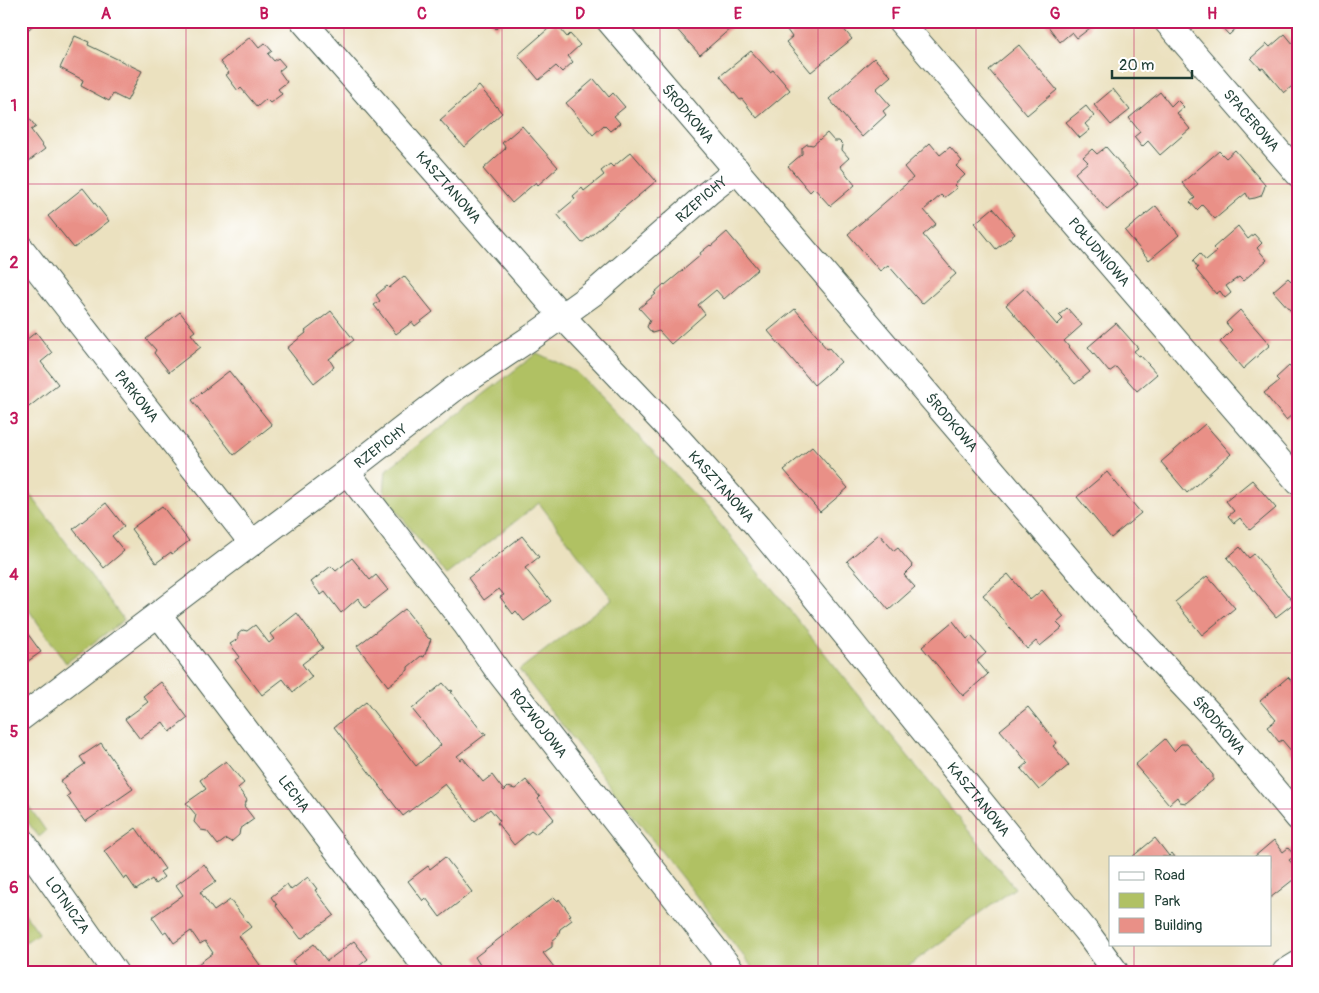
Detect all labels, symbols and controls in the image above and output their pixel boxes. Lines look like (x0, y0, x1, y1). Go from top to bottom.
text: A (101, 4, 112, 24)
text: B (259, 4, 269, 24)
text: C (417, 4, 427, 24)
text: D (575, 4, 585, 24)
text: E (734, 4, 743, 24)
text: F (891, 4, 901, 24)
text: G (1050, 4, 1061, 24)
text: H (1207, 4, 1217, 24)
scale bar (1112, 48, 1192, 80)
text: 20 m (1119, 56, 1154, 75)
street label: ŚRODKOWA (659, 80, 718, 147)
street label: SPACEROWA (1220, 86, 1283, 155)
text: 1 (11, 96, 17, 116)
street label: KASZTANOWA (413, 148, 485, 227)
street label: RZEPICHY (672, 173, 730, 226)
street label: POŁUDNIOWA (1065, 214, 1134, 290)
text: 2 (10, 253, 19, 273)
street label: PARKOWA (111, 367, 162, 425)
street label: ŚRODKOWA (922, 389, 982, 455)
text: 3 (10, 409, 19, 429)
street label: RZEPICHY (351, 420, 410, 472)
street label: KASZTANOWA (685, 447, 758, 526)
text: 4 (9, 565, 19, 585)
street label: ROZWOJOWA (506, 685, 571, 761)
street label: ŚRODKOWA (1189, 692, 1249, 758)
text: 5 (10, 722, 19, 742)
street label: KASZTANOWA (944, 759, 1014, 840)
street label: LECHA (275, 772, 314, 815)
legend (1109, 856, 1272, 946)
text: Road (1154, 866, 1185, 885)
street label: LOTNICZA (42, 874, 94, 937)
text: 6 (9, 878, 19, 898)
text: Park (1154, 892, 1181, 911)
text: Building (1154, 916, 1202, 935)

